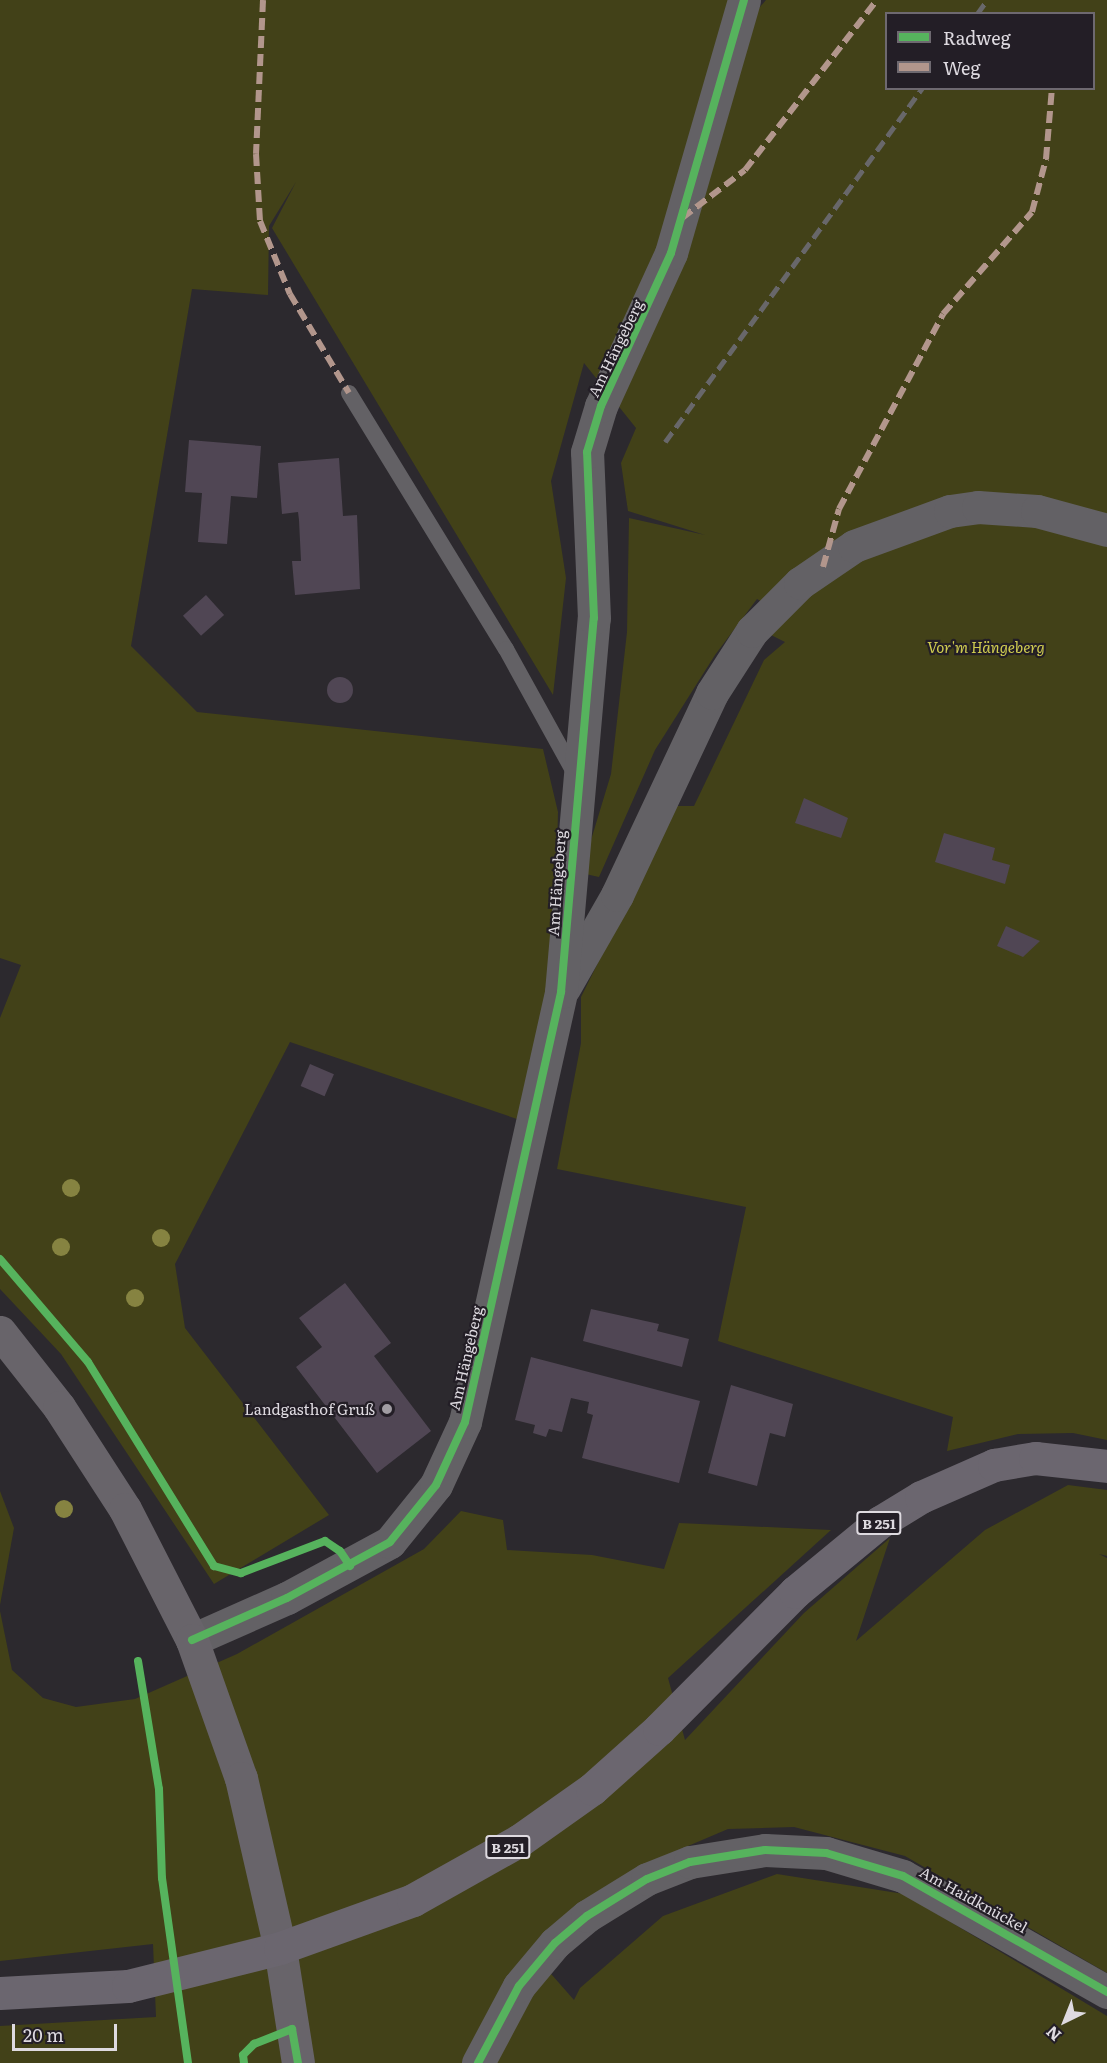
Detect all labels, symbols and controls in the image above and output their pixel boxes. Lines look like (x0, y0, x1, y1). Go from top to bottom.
legend (885, 12, 1095, 90)
text: Radweg (943, 24, 1011, 51)
text: Weg (943, 54, 980, 81)
street label: Am Hängeberg (584, 296, 646, 400)
park label: Vor'm Hängeberg (927, 638, 1045, 656)
street label: Am Hängeberg (543, 829, 569, 937)
street label: Am Hängeberg (444, 1304, 486, 1412)
place label: Landgasthof Gruß (244, 1400, 375, 1418)
marker: Landgasthof Gruß (380, 1402, 394, 1416)
road number: B 251 (855, 1512, 903, 1534)
road number: B 251 (484, 1836, 532, 1858)
street label: Am Haidknückel (917, 1862, 1031, 1936)
north arrow (1035, 1991, 1095, 2051)
scale bar (15, 2012, 120, 2050)
text: 20 m (23, 2021, 64, 2048)
text: N (1040, 2021, 1066, 2048)

